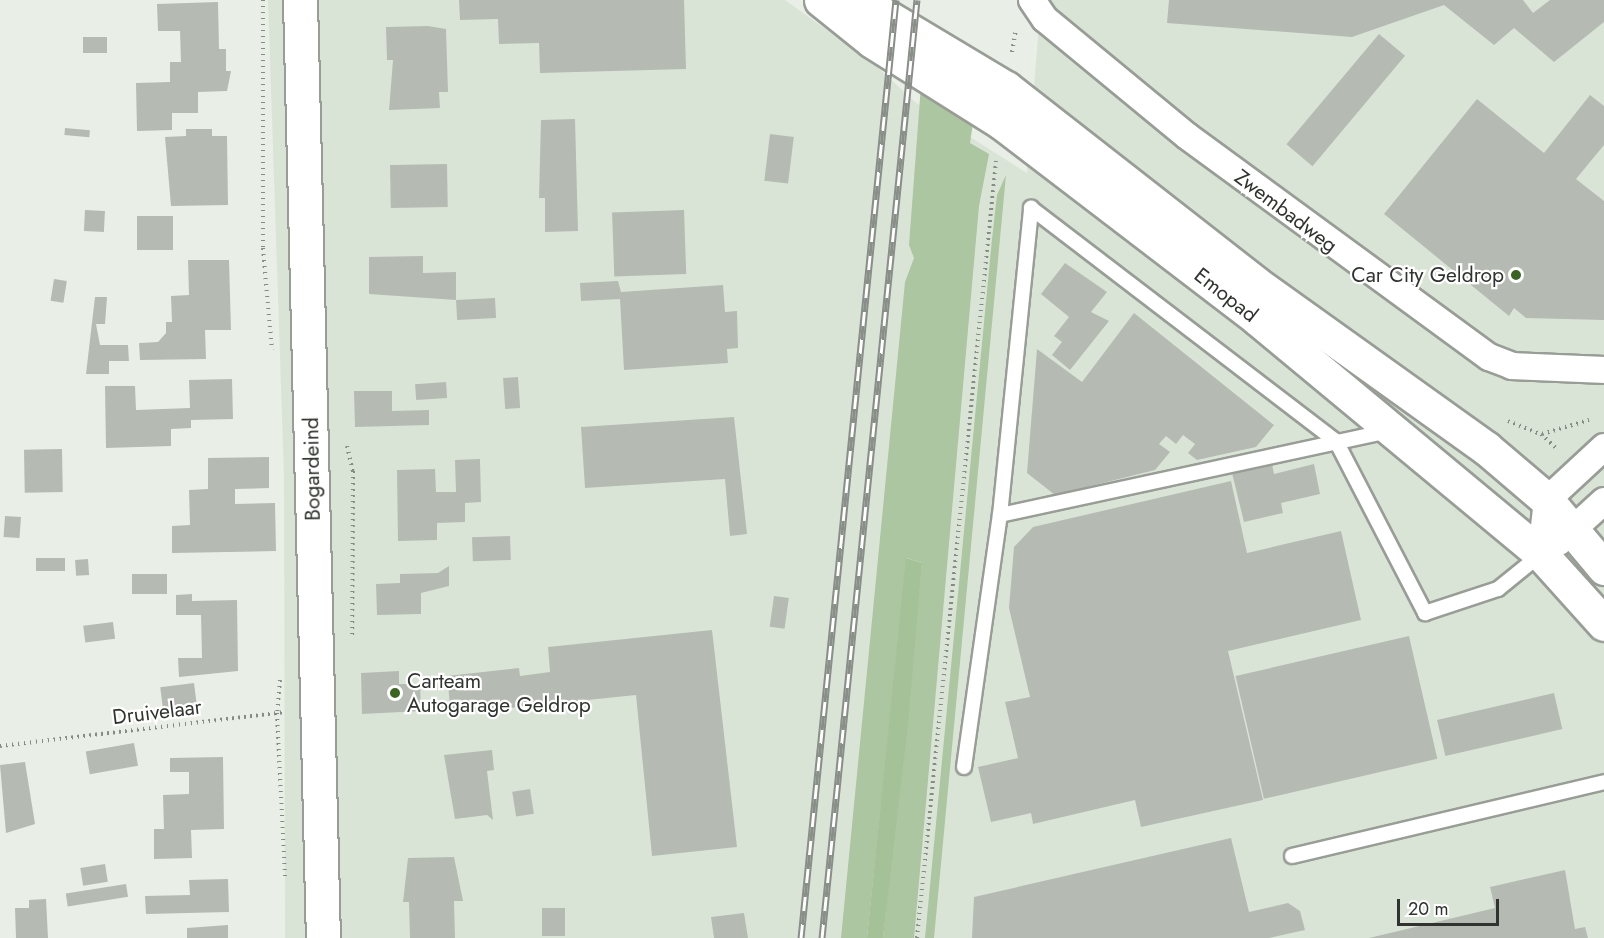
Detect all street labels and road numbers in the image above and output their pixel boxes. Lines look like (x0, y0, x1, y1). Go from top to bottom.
street label: Zwembadweg (1230, 164, 1342, 258)
street label: Emopad (1189, 262, 1263, 328)
street label: Bogardeind (298, 417, 326, 521)
street label: Druivelaar (111, 694, 203, 730)

